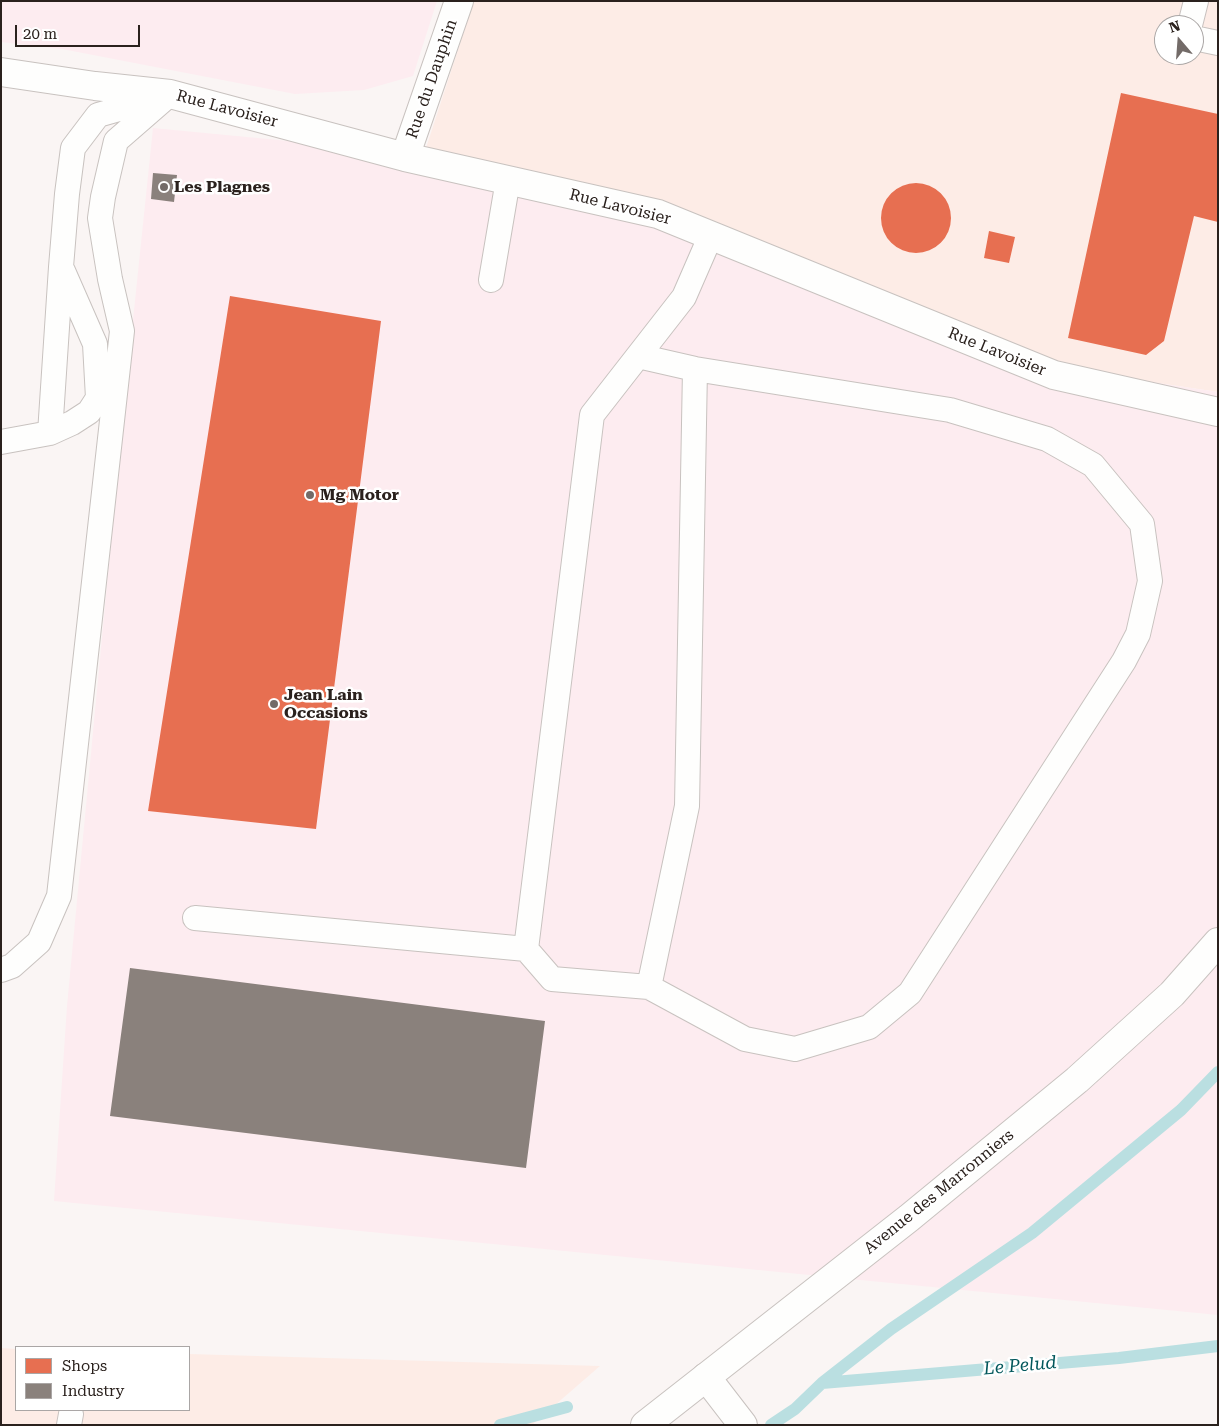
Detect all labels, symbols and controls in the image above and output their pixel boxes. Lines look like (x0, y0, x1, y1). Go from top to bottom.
scale bar (18, 15, 142, 47)
north arrow (1154, 15, 1204, 65)
street label: Rue du Dauphin (403, 17, 461, 141)
text: N (1167, 17, 1182, 36)
text: 20 m (23, 25, 57, 43)
street label: Rue Lavoisier (174, 86, 280, 132)
place label: Les Plagnes (174, 177, 270, 197)
marker: Les Plagnes (158, 181, 170, 193)
street label: Rue Lavoisier (567, 185, 673, 229)
street label: Rue Lavoisier (945, 324, 1049, 380)
place label: Mg Motor (320, 485, 399, 505)
marker: Mg Motor (304, 489, 316, 501)
place label: Jean Lain Occasions (284, 685, 368, 723)
marker: Jean Lain Occasions (268, 698, 280, 710)
street label: Avenue des Marronniers (860, 1126, 1018, 1258)
legend (15, 1346, 190, 1411)
water label: Le Pelud (983, 1352, 1057, 1380)
text: Shops (62, 1357, 107, 1375)
text: Industry (62, 1382, 124, 1400)

